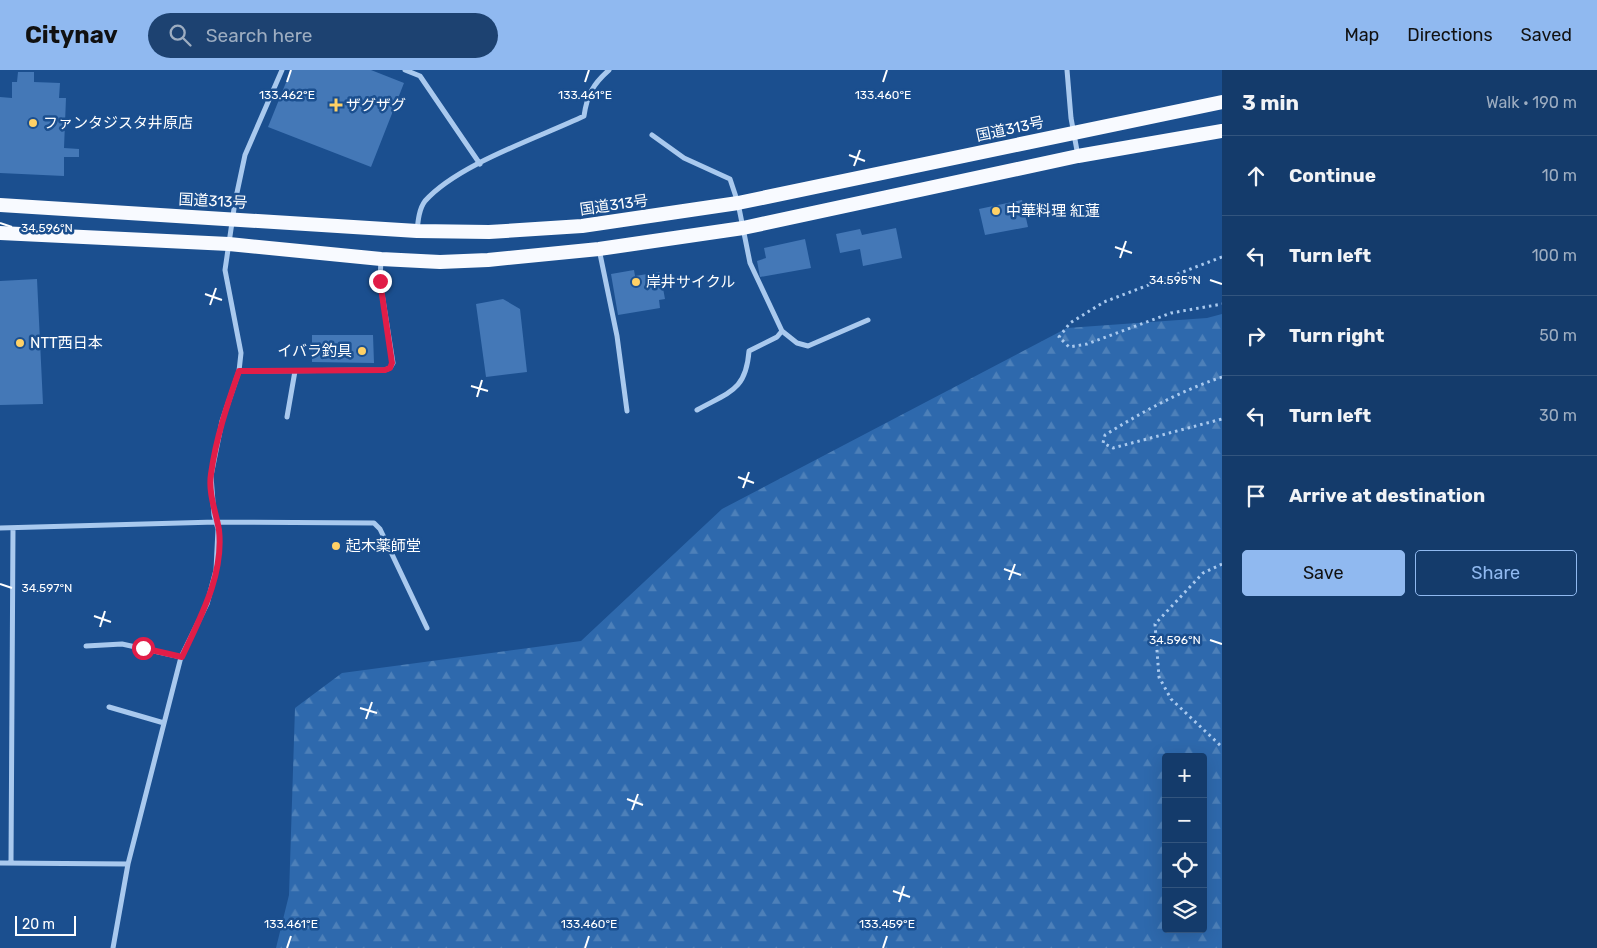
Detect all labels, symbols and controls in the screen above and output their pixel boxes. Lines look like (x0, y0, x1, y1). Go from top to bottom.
search box (148, 13, 498, 58)
text: Citynav (25, 21, 118, 49)
icon: search (166, 21, 194, 49)
text: Search here (206, 24, 312, 47)
text: Map (1344, 24, 1379, 46)
text: Directions (1407, 24, 1493, 46)
text: Saved (1521, 24, 1572, 46)
text: 133.462°E (259, 88, 315, 102)
text: 133.461°E (558, 88, 612, 102)
text: 133.460°E (855, 88, 911, 102)
text: 3 min (1242, 90, 1299, 115)
text: Walk · 190 m (1486, 93, 1577, 112)
place label: ザグザグ (346, 96, 406, 114)
marker: ザグザグ (330, 99, 342, 111)
street label: 国道313号 (974, 113, 1046, 145)
place label: ファンタジスタ井原店 (43, 114, 193, 132)
marker: ファンタジスタ井原店 (27, 117, 39, 129)
icon: ahead (1242, 162, 1270, 190)
text: Continue (1289, 164, 1376, 187)
text: 10 m (1542, 166, 1577, 185)
street label: 国道313号 (178, 190, 248, 212)
street label: 国道313号 (578, 191, 650, 219)
place label: 中華料理 紅蓮 (1006, 202, 1100, 220)
marker: 中華料理 紅蓮 (990, 205, 1002, 217)
text: 34.596°N (21, 221, 73, 235)
icon: left (1242, 242, 1270, 270)
text: Turn left (1289, 244, 1371, 267)
text: 100 m (1532, 246, 1577, 265)
route end (369, 270, 392, 293)
place label: 岸井サイクル (646, 273, 735, 291)
text: 34.595°N (1149, 273, 1201, 287)
marker: 岸井サイクル (630, 276, 642, 288)
icon: right (1242, 322, 1270, 350)
text: Turn right (1289, 324, 1384, 347)
text: 50 m (1539, 326, 1577, 345)
place label: NTT西日本 (30, 334, 103, 352)
marker: NTT西日本 (14, 337, 26, 349)
place label: イバラ釣具 (277, 342, 352, 360)
marker: イバラ釣具 (356, 345, 368, 357)
icon: left (1242, 402, 1270, 430)
text: Turn left (1289, 404, 1371, 427)
text: 30 m (1539, 406, 1577, 425)
icon: arrive (1242, 482, 1270, 510)
text: Arrive at destination (1289, 484, 1485, 507)
place label: 起木薬師堂 (345, 537, 421, 555)
marker: 起木薬師堂 (330, 540, 342, 552)
button: Save (1242, 550, 1405, 596)
button: Share (1415, 550, 1577, 596)
text: 34.597°N (22, 581, 72, 595)
text: 34.596°N (1149, 633, 1201, 647)
route start (132, 637, 155, 660)
map controls (1162, 753, 1207, 933)
button: + (1162, 753, 1207, 798)
button: − (1162, 798, 1207, 843)
button: locate (1162, 843, 1207, 888)
button: layers (1162, 888, 1207, 933)
scale bar (15, 913, 76, 936)
text: 20 m (22, 916, 55, 933)
text: 133.461°E (264, 917, 318, 931)
text: 133.460°E (561, 917, 617, 931)
text: 133.459°E (859, 917, 915, 931)

